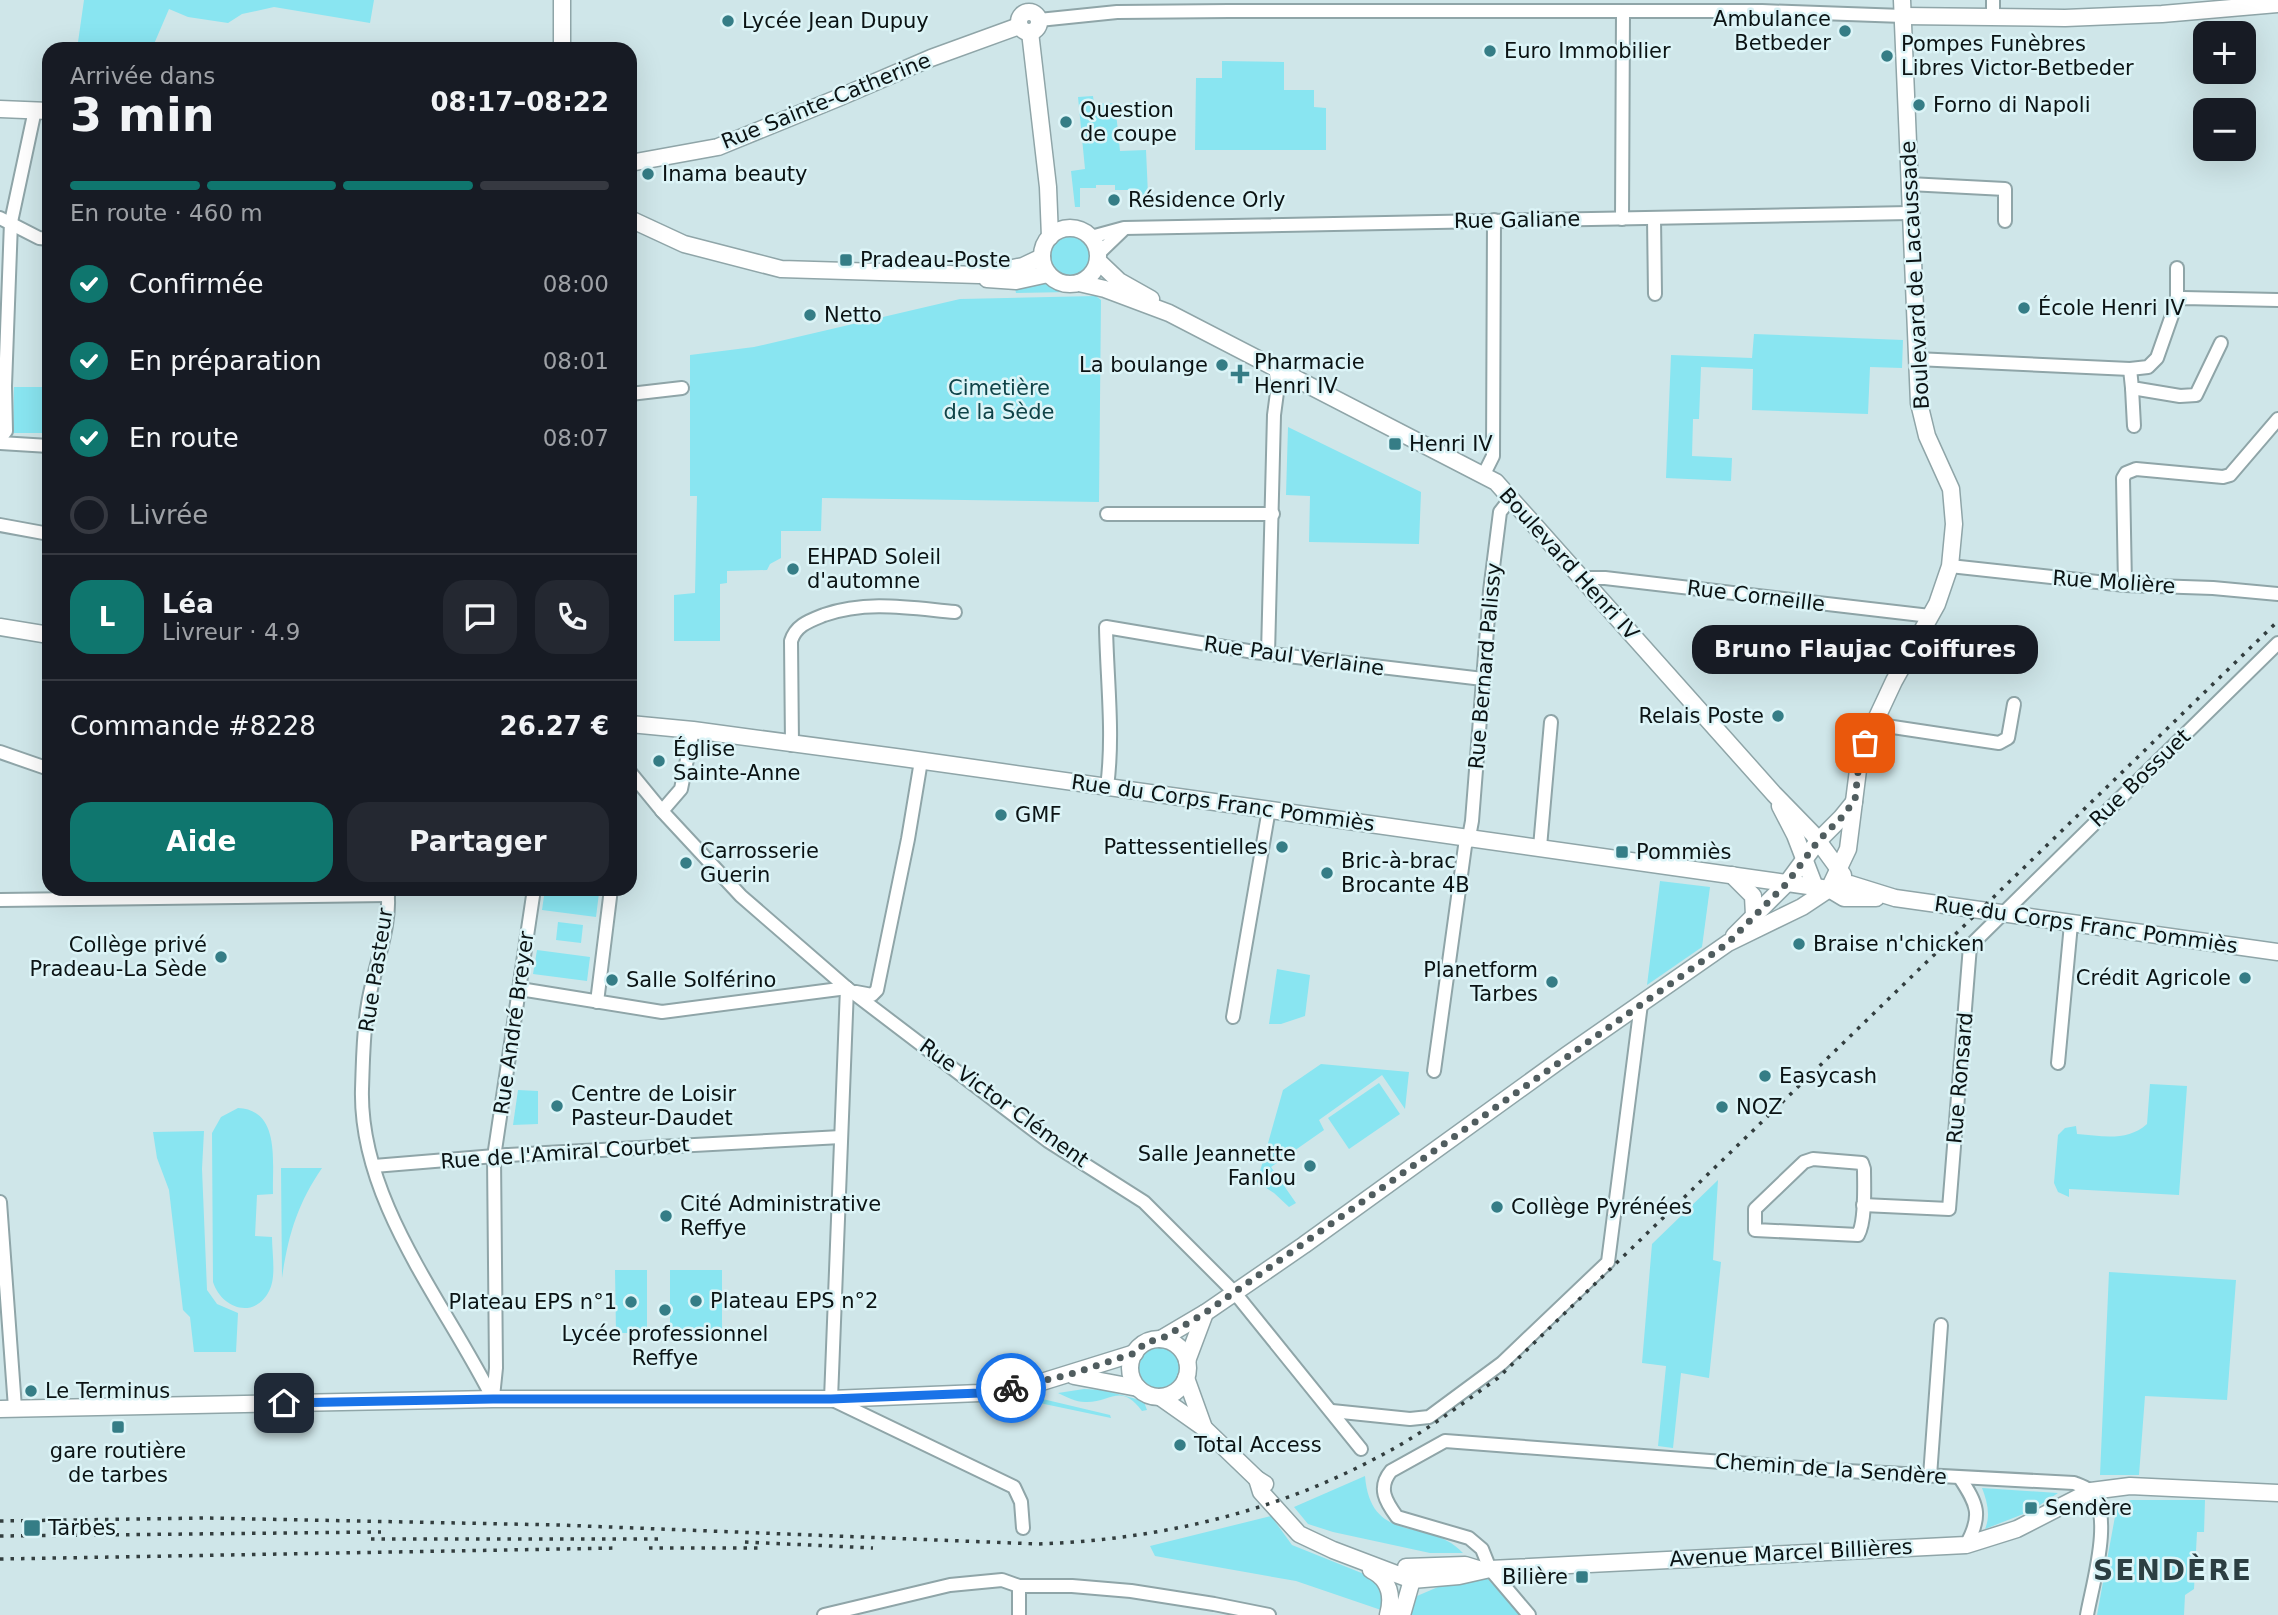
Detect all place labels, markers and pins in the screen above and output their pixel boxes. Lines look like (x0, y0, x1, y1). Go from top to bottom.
place label: Ambulance Betbeder (1713, 7, 1831, 55)
place label: Lycée Jean Dupuy (742, 9, 929, 33)
marker: Lycée Jean Dupuy (720, 13, 736, 29)
marker: Ambulance Betbeder (1837, 23, 1853, 39)
place label: Pompes Funèbres Libres Victor-Betbeder (1901, 32, 2134, 80)
place label: Euro Immobilier (1504, 39, 1671, 63)
marker: Euro Immobilier (1482, 43, 1498, 59)
marker: Pompes Funèbres Libres Victor-Betbeder (1879, 48, 1895, 64)
place label: Forno di Napoli (1933, 93, 2091, 117)
marker: Forno di Napoli (1911, 97, 1927, 113)
place label: Question de coupe (1080, 98, 1177, 146)
marker: Question de coupe (1058, 114, 1074, 130)
place label: Inama beauty (662, 162, 807, 186)
marker: Inama beauty (640, 166, 656, 182)
place label: Résidence Orly (1128, 188, 1285, 212)
marker: Résidence Orly (1106, 192, 1122, 208)
place label: Pradeau-Poste (860, 248, 1011, 272)
marker: Pradeau-Poste (838, 252, 854, 268)
place label: École Henri IV (2038, 295, 2185, 320)
marker: École Henri IV (2016, 300, 2032, 316)
place label: Netto (824, 303, 882, 327)
marker: Netto (802, 307, 818, 323)
place label: Pharmacie Henri IV (1254, 350, 1365, 398)
place label: La boulange (1079, 353, 1208, 377)
marker: La boulange (1214, 357, 1230, 373)
marker: Pharmacie Henri IV (1232, 366, 1248, 382)
place label: Henri IV (1409, 432, 1493, 456)
marker: Henri IV (1387, 436, 1403, 452)
place label: EHPAD Soleil d'automne (807, 545, 941, 593)
marker: EHPAD Soleil d'automne (785, 561, 801, 577)
callout: Bruno Flaujac Coiffures (1692, 624, 2038, 673)
place label: Relais Poste (1638, 704, 1764, 728)
marker: Relais Poste (1770, 708, 1786, 724)
pin (1835, 713, 1895, 773)
place label: Église Sainte-Anne (673, 736, 801, 785)
marker: Église Sainte-Anne (651, 753, 667, 769)
place label: GMF (1015, 803, 1061, 827)
marker: GMF (993, 807, 1009, 823)
place label: Pattessentielles (1103, 835, 1268, 859)
place label: Carrosserie Guerin (700, 839, 819, 887)
marker: Pattessentielles (1274, 839, 1290, 855)
place label: Pommiès (1636, 840, 1731, 864)
marker: Pommiès (1614, 844, 1630, 860)
place label: Bric-à-brac Brocante 4B (1341, 849, 1470, 897)
marker: Carrosserie Guerin (678, 855, 694, 871)
marker: Bric-à-brac Brocante 4B (1319, 865, 1335, 881)
place label: Braise n'chicken (1813, 932, 1984, 956)
place label: Collège privé Pradeau-La Sède (29, 933, 207, 981)
marker: Braise n'chicken (1791, 936, 1807, 952)
marker: Collège privé Pradeau-La Sède (213, 949, 229, 965)
place label: Planetform Tarbes (1423, 958, 1538, 1006)
place label: Crédit Agricole (2076, 966, 2231, 990)
place label: Salle Solférino (626, 968, 776, 992)
marker: Crédit Agricole (2237, 970, 2253, 986)
marker: Salle Solférino (604, 972, 620, 988)
marker: Planetform Tarbes (1544, 974, 1560, 990)
place label: Easycash (1779, 1064, 1877, 1088)
marker: Easycash (1757, 1068, 1773, 1084)
place label: Centre de Loisir Pasteur-Daudet (571, 1082, 737, 1130)
place label: NOZ (1736, 1095, 1783, 1119)
marker: Centre de Loisir Pasteur-Daudet (549, 1098, 565, 1114)
marker: NOZ (1714, 1099, 1730, 1115)
place label: Salle Jeannette Fanlou (1138, 1142, 1296, 1190)
marker: Salle Jeannette Fanlou (1302, 1158, 1318, 1174)
place label: Cité Administrative Reffye (680, 1192, 881, 1240)
place label: Collège Pyrénées (1511, 1195, 1692, 1219)
marker: Collège Pyrénées (1489, 1199, 1505, 1215)
marker: Cité Administrative Reffye (658, 1208, 674, 1224)
place label: Plateau EPS n°2 (710, 1289, 878, 1313)
place label: Plateau EPS n°1 (449, 1290, 617, 1314)
marker: Plateau EPS n°2 (688, 1293, 704, 1309)
marker: Plateau EPS n°1 (623, 1294, 639, 1310)
marker: Lycée professionnel Reffye (657, 1302, 673, 1318)
place label: Lycée professionnel Reffye (562, 1322, 768, 1370)
pin (254, 1373, 314, 1433)
place label: Le Terminus (45, 1379, 170, 1403)
marker: Le Terminus (23, 1383, 39, 1399)
marker: gare routière de tarbes (110, 1419, 126, 1435)
place label: Total Access (1193, 1433, 1322, 1457)
marker: Total Access (1172, 1437, 1188, 1453)
place label: gare routière de tarbes (50, 1439, 186, 1487)
place label: Sendère (2045, 1496, 2132, 1520)
marker: Sendère (2023, 1500, 2039, 1516)
place label: Tarbes (47, 1516, 116, 1540)
marker: Tarbes (22, 1518, 42, 1538)
place label: Bilière (1502, 1565, 1568, 1589)
marker: Bilière (1574, 1569, 1590, 1585)

